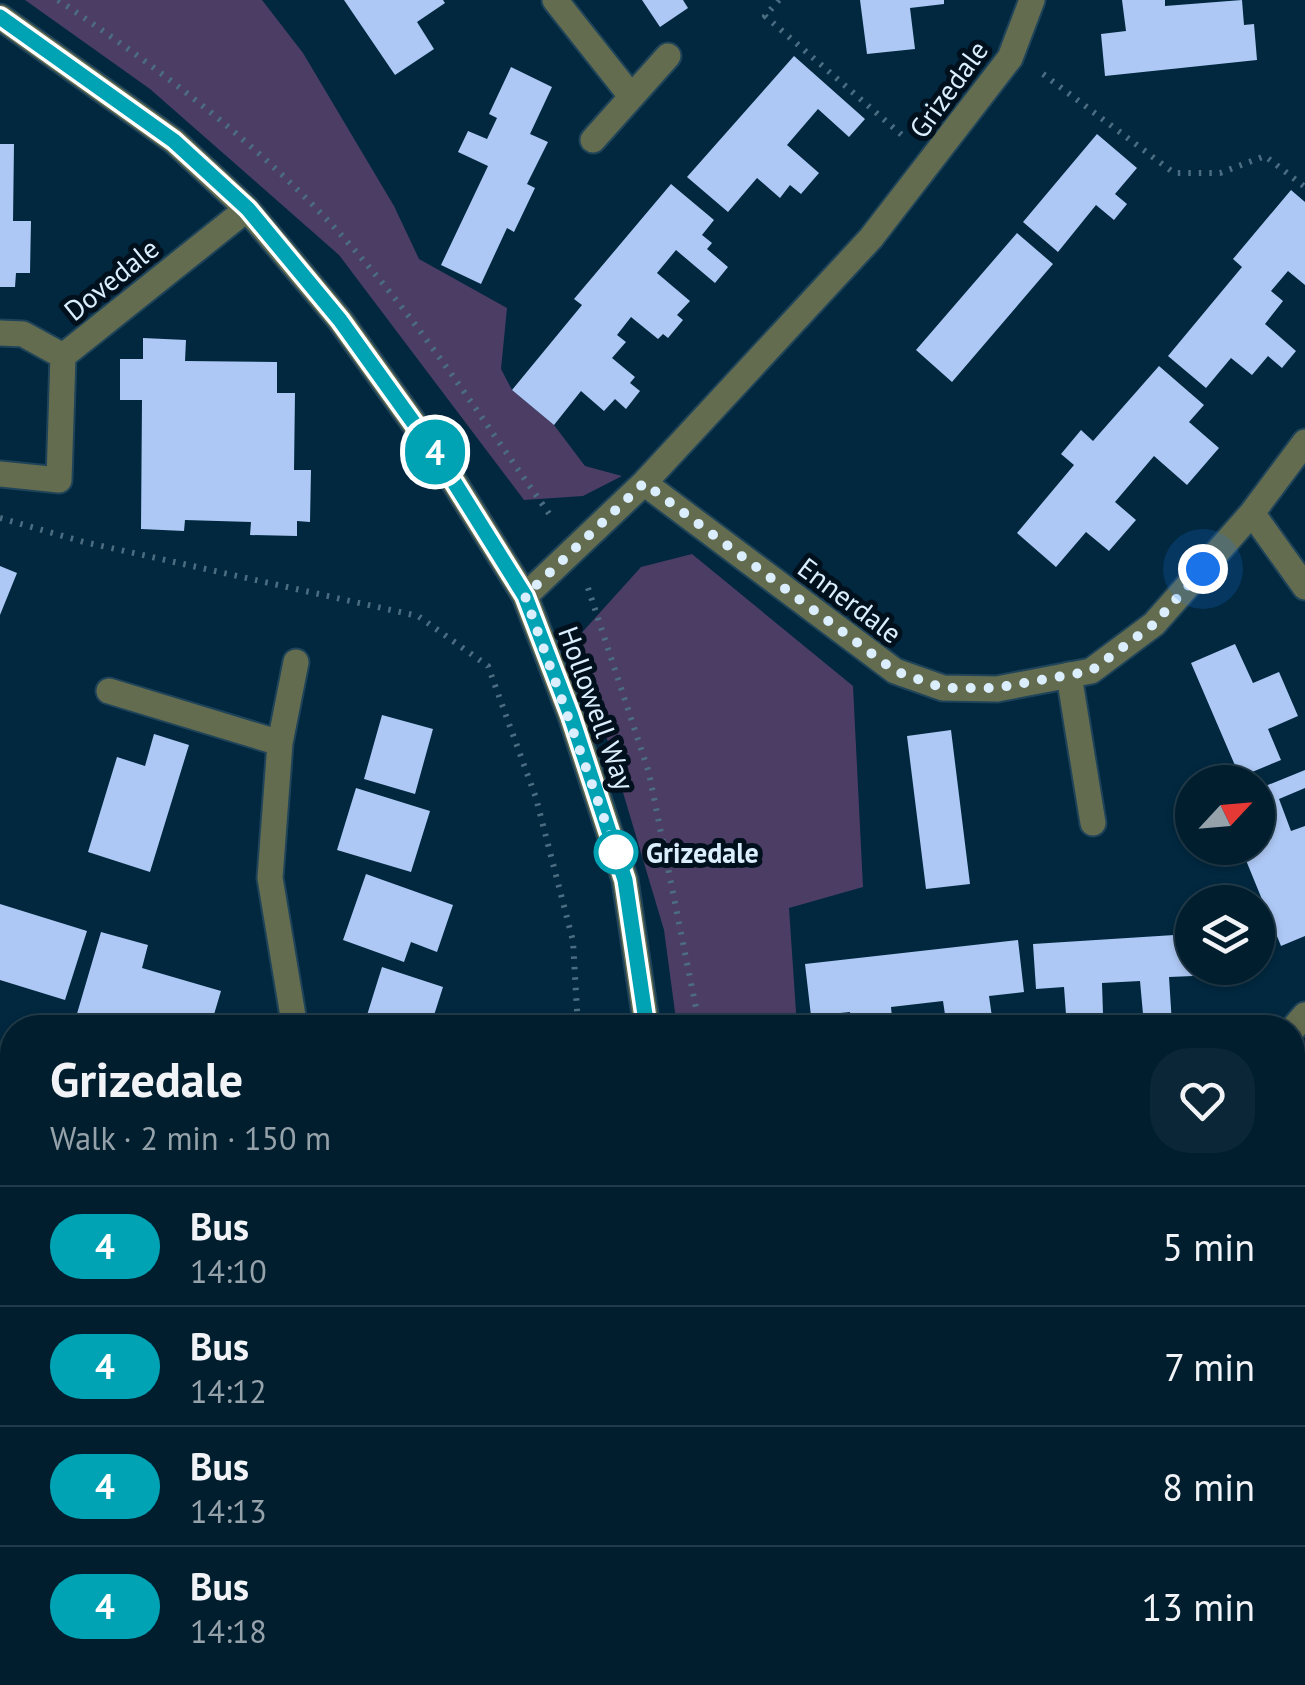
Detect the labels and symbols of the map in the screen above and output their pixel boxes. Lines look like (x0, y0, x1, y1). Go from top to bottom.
street label: Grizedale (900, 33, 996, 145)
street label: Dovedale (56, 229, 166, 329)
line badge: 4 (402, 420, 468, 484)
your location (1178, 544, 1228, 594)
street label: Ennerdale (791, 549, 909, 651)
street label: Hollowell Way (550, 621, 644, 795)
north arrow (1175, 765, 1275, 865)
marker: Grizedale (595, 831, 637, 873)
place label: Grizedale (646, 834, 759, 871)

